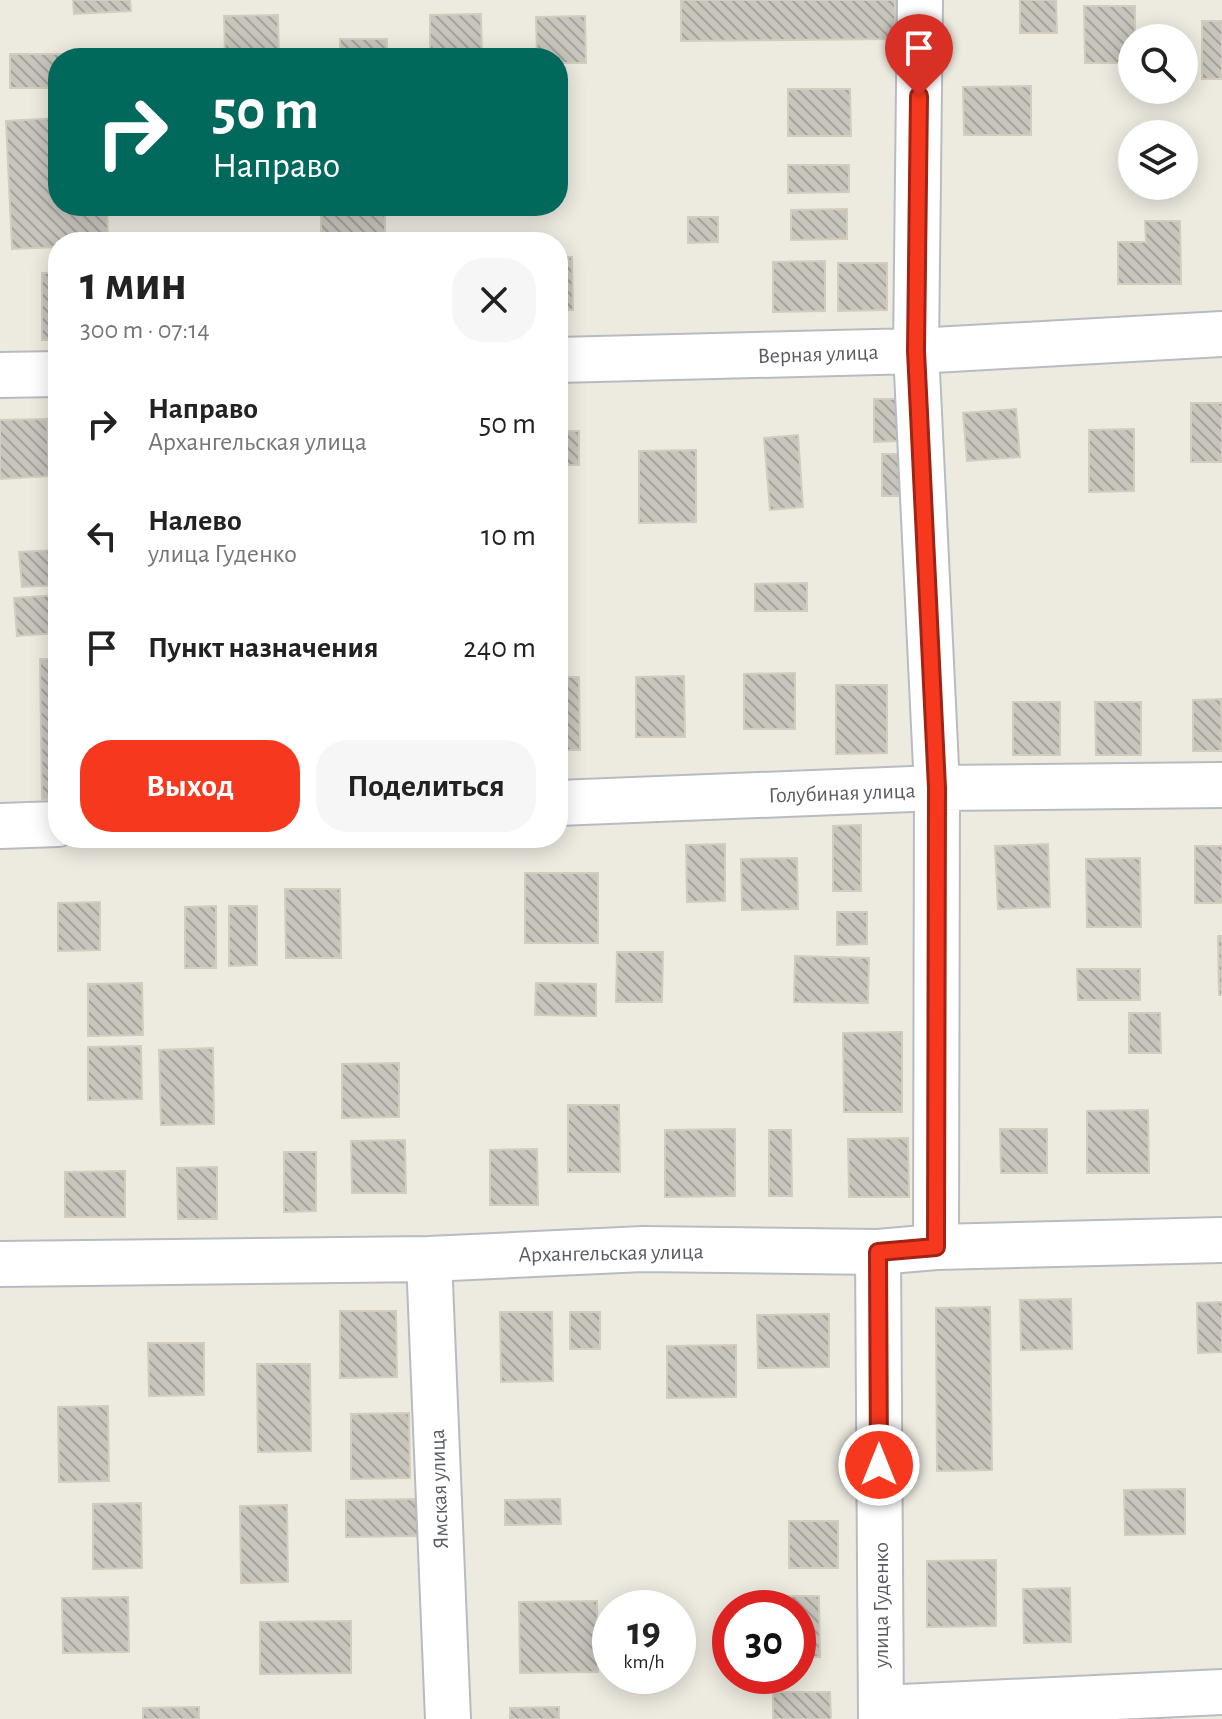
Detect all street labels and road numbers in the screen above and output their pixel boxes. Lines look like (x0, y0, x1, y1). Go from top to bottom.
street label: Верная улица (757, 341, 879, 367)
street label: Голубиная улица (768, 779, 916, 807)
street label: Архангельская улица (518, 1240, 704, 1266)
street label: Ямская улица (426, 1428, 452, 1549)
street label: улица Гуденко (870, 1542, 892, 1669)

